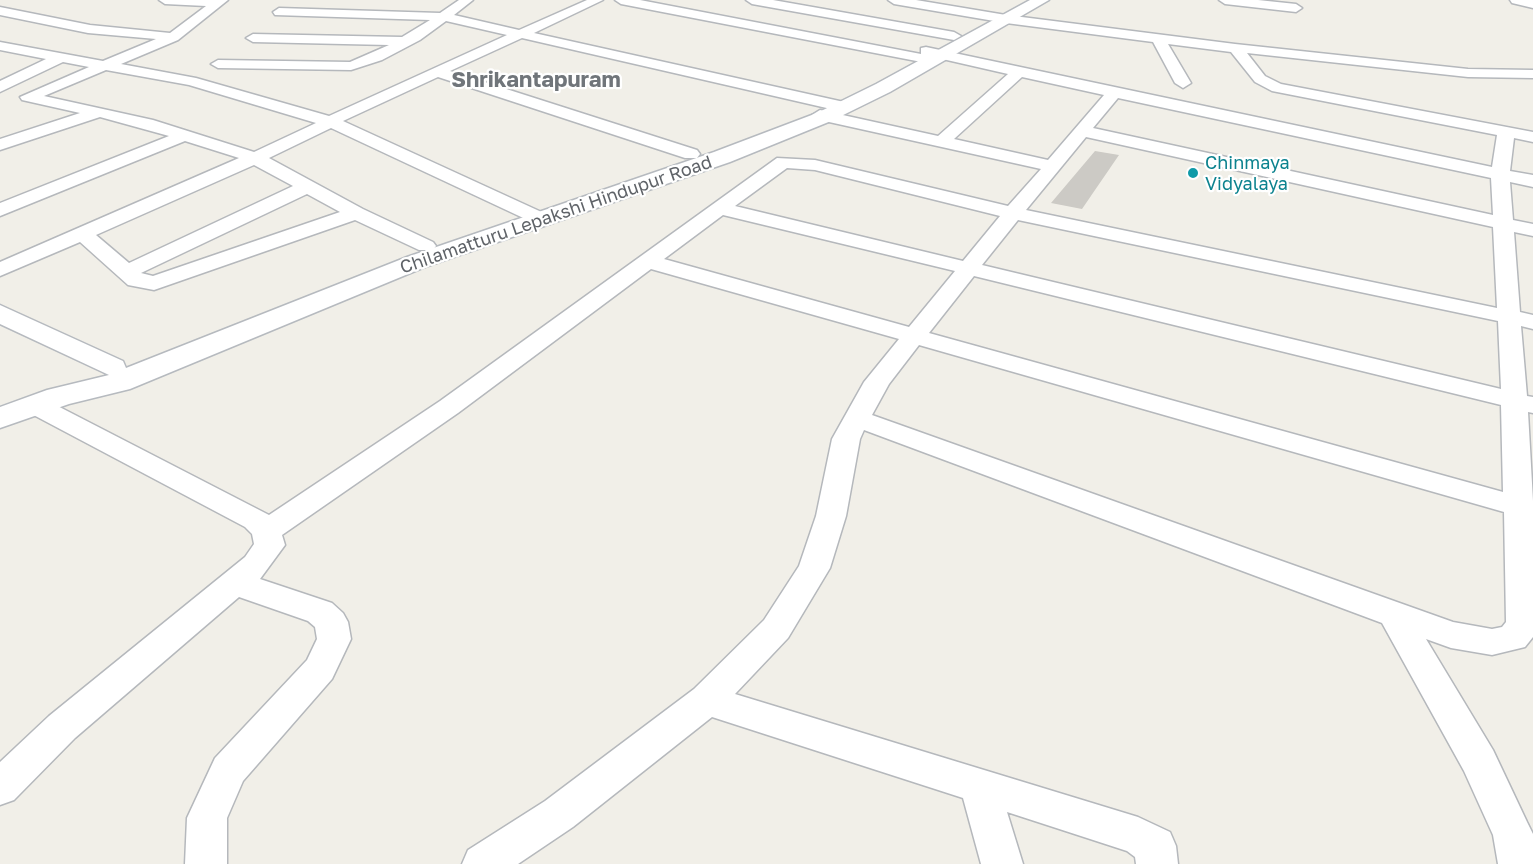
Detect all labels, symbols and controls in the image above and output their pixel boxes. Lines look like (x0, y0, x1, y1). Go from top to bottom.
district label: Shrikantapuram (451, 67, 621, 93)
street label: Chilamatturu Lepakshi Hindupur Road (397, 151, 715, 279)
place label: Chinmaya Vidyalaya (1205, 152, 1290, 195)
marker: Chinmaya Vidyalaya (1186, 166, 1200, 180)

